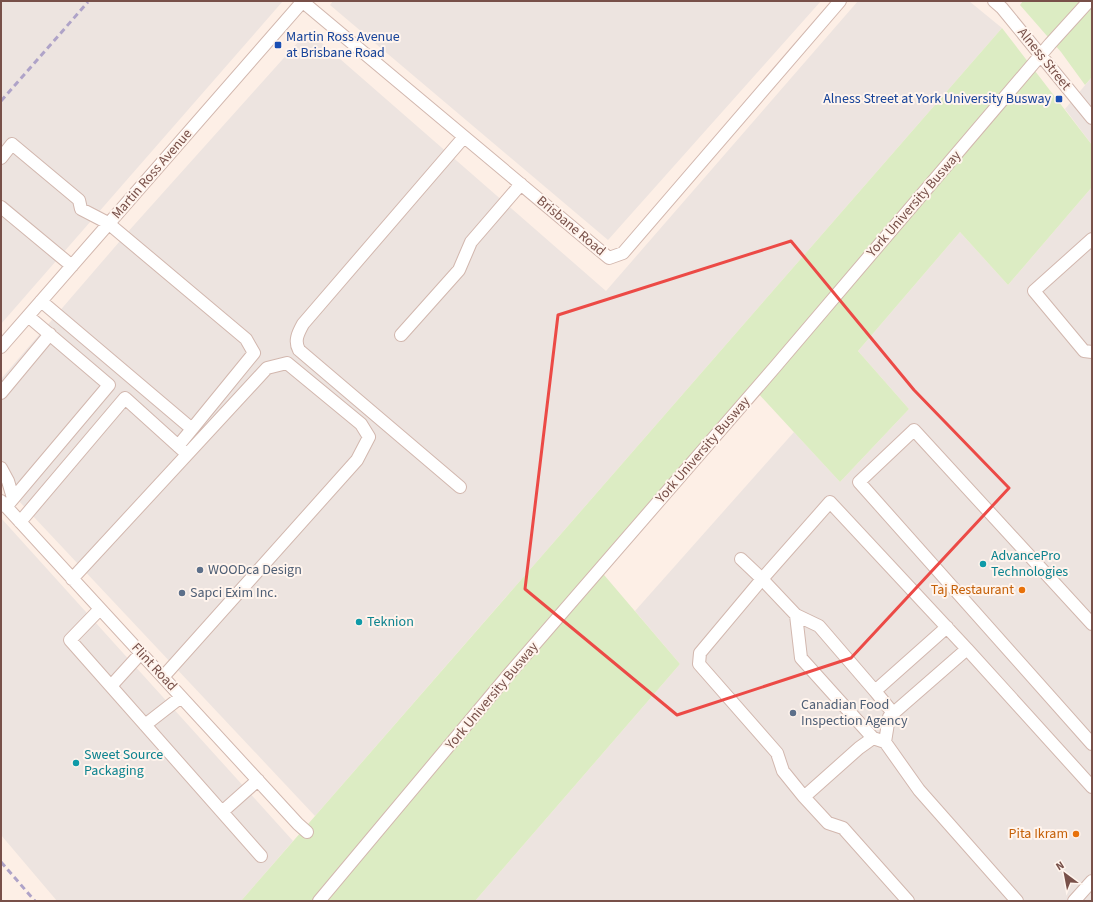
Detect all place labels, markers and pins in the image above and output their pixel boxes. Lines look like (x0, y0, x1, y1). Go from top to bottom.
place label: Martin Ross Avenue at Brisbane Road (286, 27, 400, 63)
marker: Martin Ross Avenue at Brisbane Road (273, 40, 283, 50)
place label: Alness Street at York University Busway (823, 89, 1051, 109)
marker: Alness Street at York University Busway (1054, 94, 1064, 104)
place label: AdvancePro Technologies (991, 546, 1068, 582)
marker: AdvancePro Technologies (978, 559, 988, 569)
place label: WOODca Design (208, 560, 302, 580)
marker: WOODca Design (195, 565, 205, 575)
place label: Taj Restaurant (931, 580, 1014, 600)
place label: Sapci Exim Inc. (190, 583, 277, 603)
marker: Taj Restaurant (1017, 585, 1027, 595)
marker: Sapci Exim Inc. (177, 588, 187, 598)
place label: Teknion (367, 612, 414, 632)
marker: Teknion (354, 617, 364, 627)
place label: Canadian Food Inspection Agency (801, 695, 908, 731)
marker: Canadian Food Inspection Agency (788, 708, 798, 718)
place label: Sweet Source Packaging (84, 745, 163, 781)
marker: Sweet Source Packaging (71, 758, 81, 768)
place label: Pita Ikram (1009, 824, 1068, 844)
marker: Pita Ikram (1071, 829, 1081, 839)

